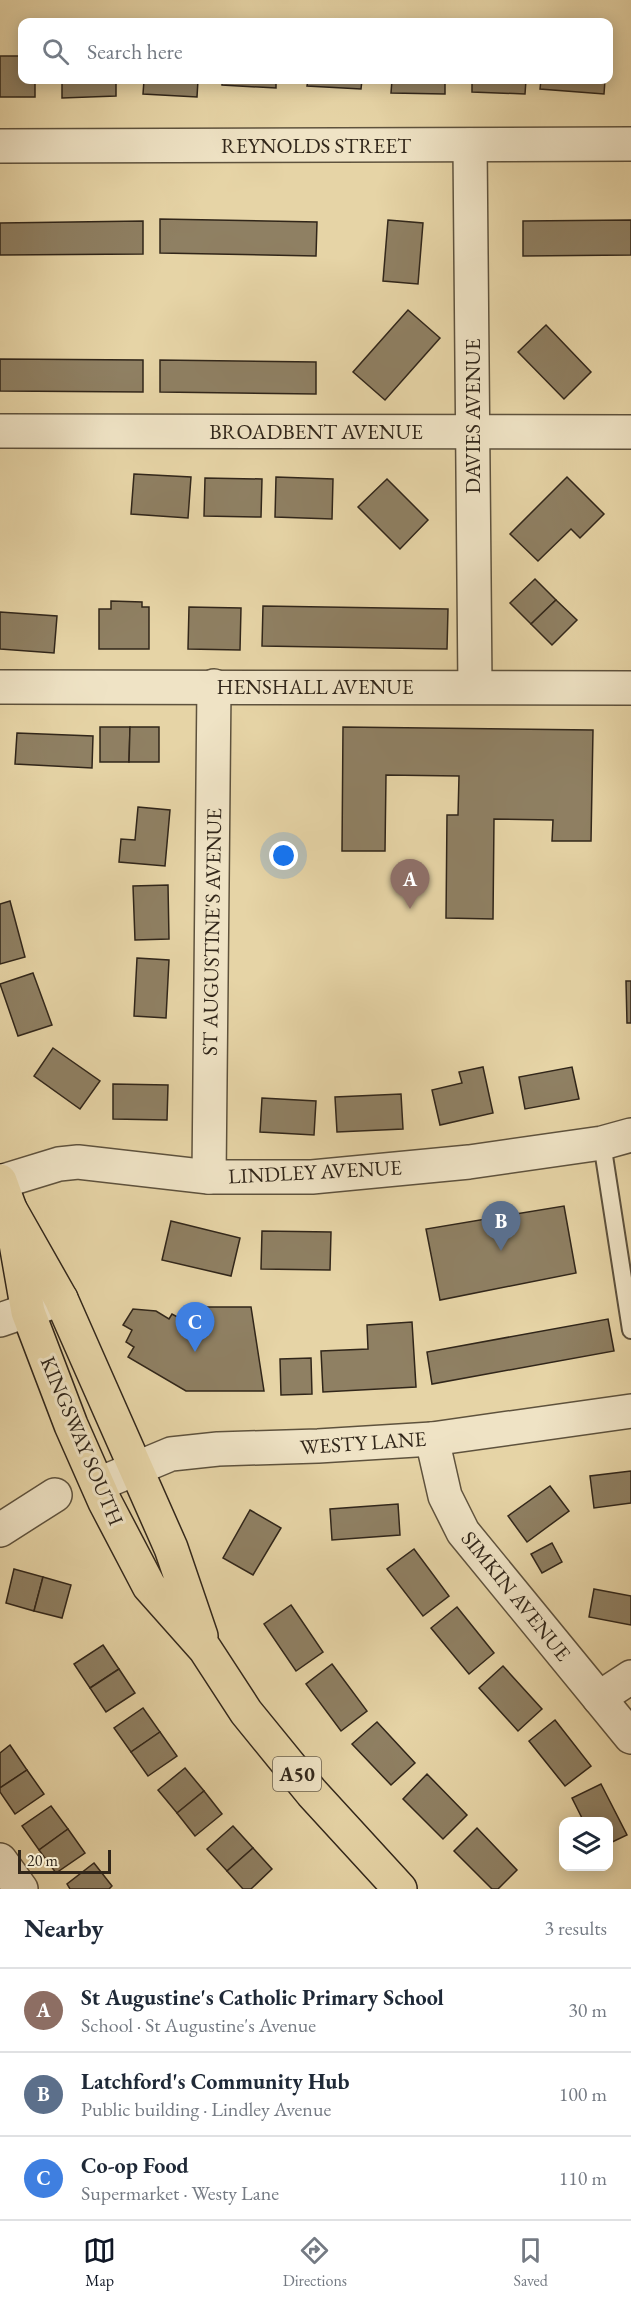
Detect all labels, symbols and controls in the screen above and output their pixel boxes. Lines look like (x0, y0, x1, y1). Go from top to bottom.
search box (18, 18, 613, 84)
icon: search (39, 35, 72, 68)
text: Search here (87, 37, 182, 66)
street label: REYNOLDS STREET (221, 132, 412, 159)
street label: DAVIES AVENUE (459, 338, 486, 494)
street label: BROADBENT AVENUE (209, 418, 423, 445)
street label: HENSHALL AVENUE (216, 673, 414, 700)
street label: ST AUGUSTINE'S AVENUE (196, 808, 227, 1056)
your location (269, 841, 298, 870)
pin: A (390, 860, 430, 909)
street label: LINDLEY AVENUE (227, 1153, 403, 1190)
pin: B (482, 1202, 520, 1251)
pin: C (176, 1302, 214, 1352)
street label: KINGSWAY SOUTH (35, 1352, 130, 1530)
street label: WESTY LANE (299, 1425, 427, 1460)
street label: SIMKIN AVENUE (456, 1525, 577, 1666)
road number: A50 (273, 1757, 321, 1791)
map controls (559, 1817, 613, 1871)
button: layers (559, 1817, 613, 1871)
scale bar (18, 1847, 111, 1874)
text: 20 m (27, 1850, 58, 1871)
text: Nearby (24, 1911, 104, 1945)
text: 3 results (544, 1915, 607, 1941)
text: St Augustine's Catholic Primary School (81, 1983, 444, 2012)
text: A (36, 1997, 51, 2023)
text: 30 m (568, 1997, 607, 2023)
text: School · St Augustine's Avenue (81, 2012, 316, 2038)
text: Latchford's Community Hub (81, 2067, 349, 2096)
text: B (37, 2081, 50, 2107)
text: 100 m (559, 2081, 607, 2107)
text: Public building · Lindley Avenue (81, 2096, 331, 2122)
text: Co-op Food (81, 2151, 189, 2180)
text: C (36, 2165, 51, 2191)
text: 110 m (559, 2165, 607, 2191)
text: Supermarket · Westy Lane (81, 2180, 279, 2206)
tab: Map (83, 2234, 116, 2291)
tab: Directions (283, 2234, 347, 2291)
tab: Saved (513, 2234, 548, 2291)

